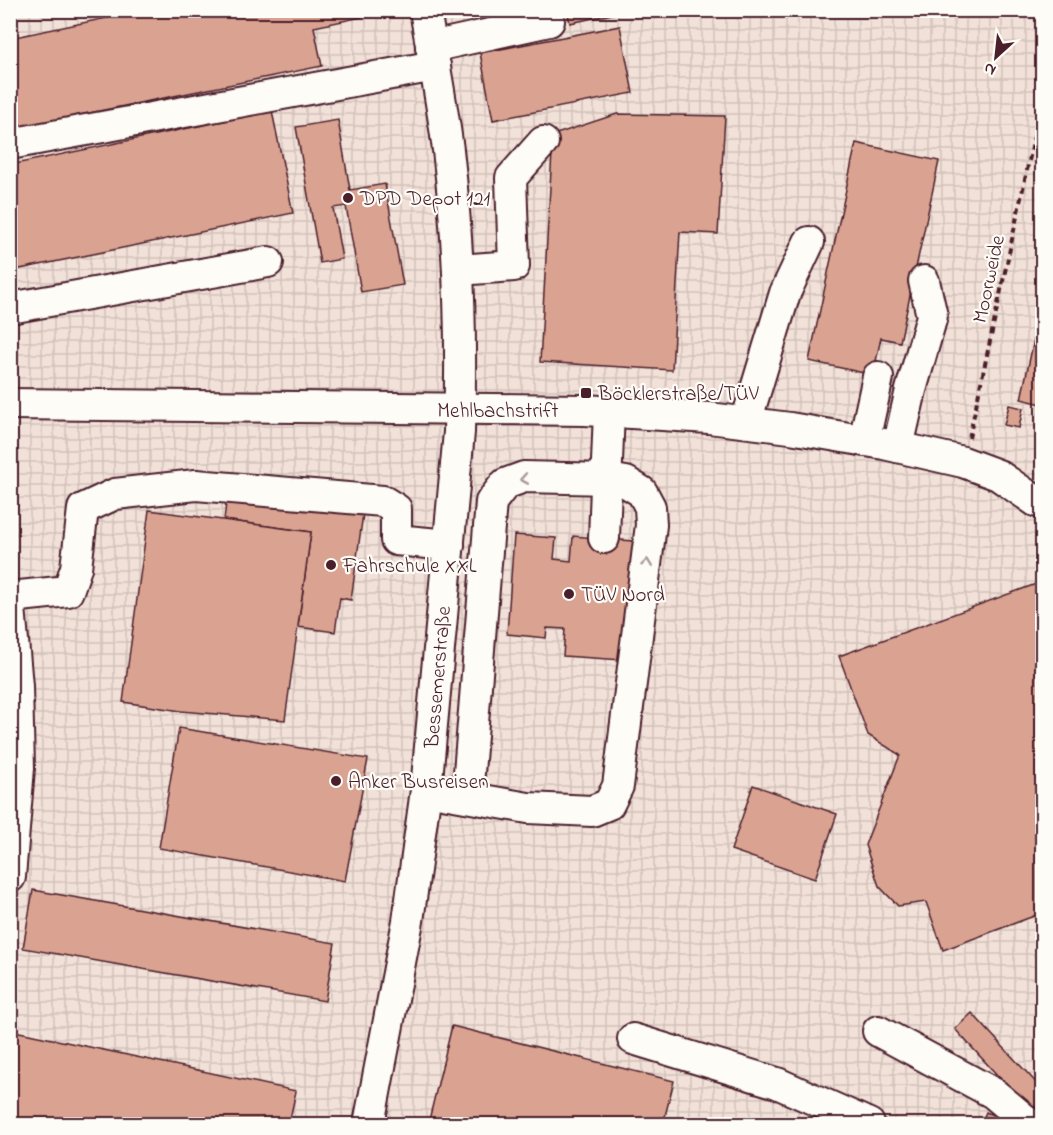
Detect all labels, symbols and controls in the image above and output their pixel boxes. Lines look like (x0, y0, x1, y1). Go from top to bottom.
north arrow (966, 27, 1026, 87)
text: N (980, 55, 1000, 82)
place label: DPD Depot 121 (359, 185, 491, 215)
marker: DPD Depot 121 (341, 191, 355, 205)
street label: Moorweide (966, 232, 1014, 326)
place label: Böcklerstraße/TÜV (597, 380, 759, 410)
marker: Böcklerstraße/TÜV (579, 386, 593, 400)
street label: Mehlbachstrift (437, 397, 559, 427)
one-way arrow (519, 472, 529, 485)
place label: Fahrschule XXL (342, 552, 477, 582)
marker: Fahrschule XXL (324, 558, 338, 572)
one-way arrow (640, 559, 652, 568)
place label: TÜV Nord (581, 581, 665, 611)
marker: TÜV Nord (562, 587, 576, 601)
street label: Bessemerstraße (418, 604, 460, 750)
place label: Anker Busreisen (348, 768, 489, 798)
marker: Anker Busreisen (329, 774, 343, 788)

